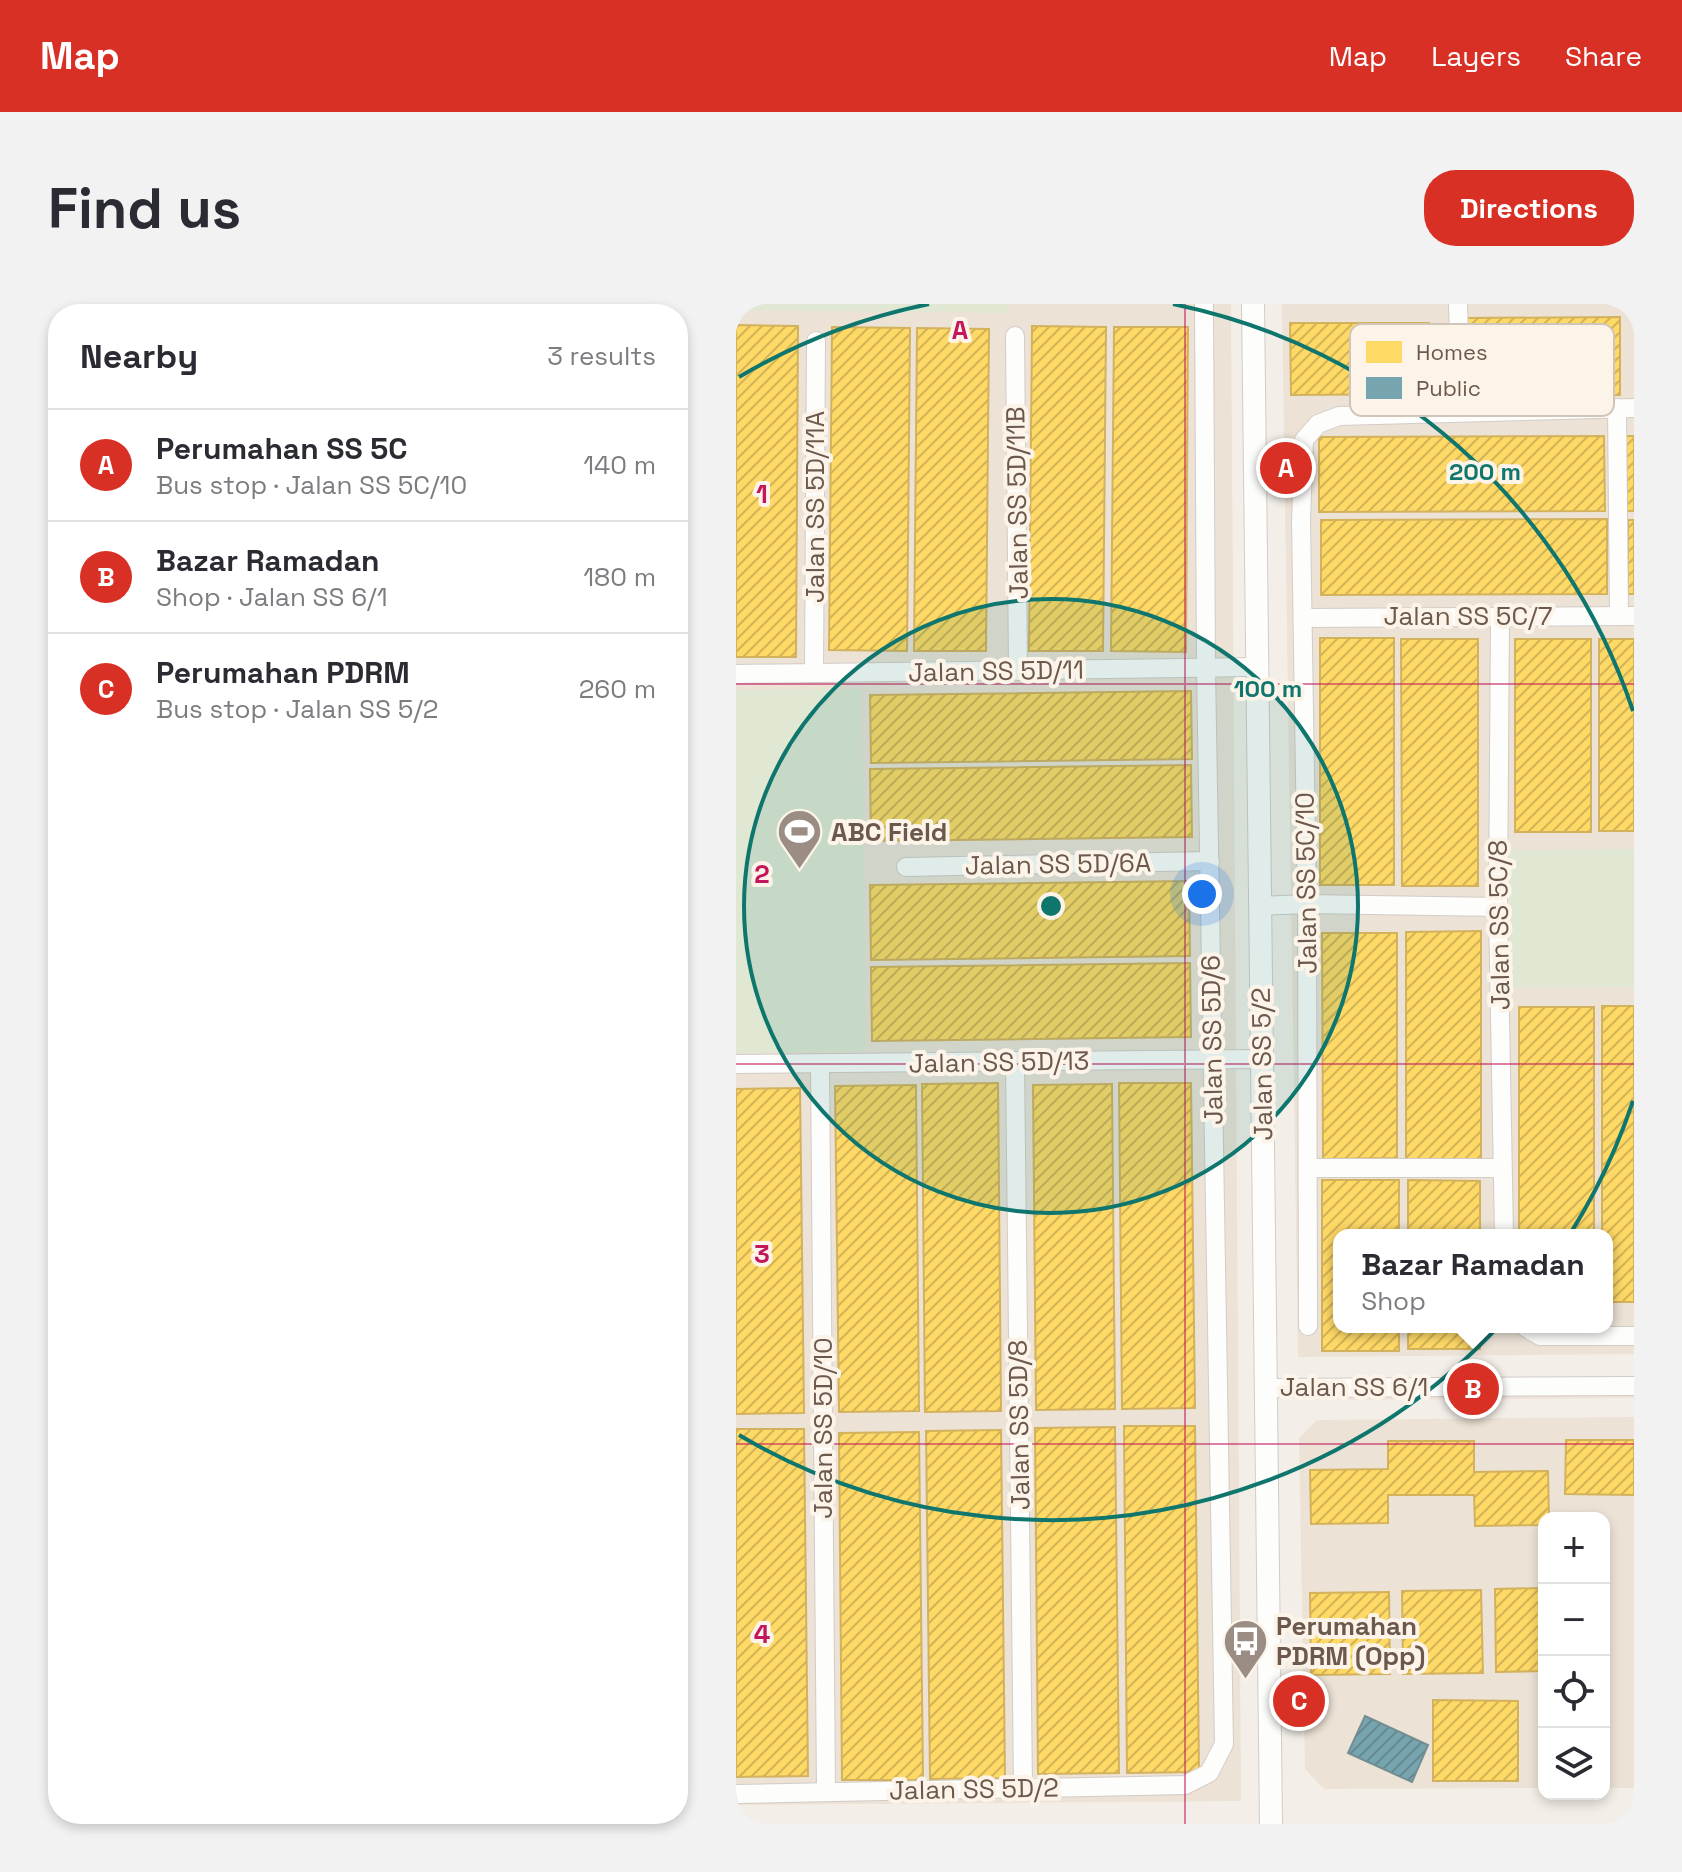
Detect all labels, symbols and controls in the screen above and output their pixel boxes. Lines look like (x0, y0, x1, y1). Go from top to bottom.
text: Map (40, 32, 120, 80)
text: Map (1329, 38, 1387, 74)
text: Layers (1431, 38, 1521, 74)
text: Share (1565, 38, 1642, 74)
button: Directions (1424, 170, 1634, 246)
text: Find us (48, 173, 241, 244)
text: A (952, 313, 969, 347)
legend (1350, 324, 1614, 416)
text: Nearby (80, 335, 198, 378)
text: Homes (1416, 338, 1488, 366)
text: 3 results (547, 339, 656, 373)
text: Public (1416, 374, 1481, 402)
street label: Jalan SS 5D/11B (998, 406, 1036, 600)
street label: Jalan SS 5D/11A (798, 411, 832, 603)
text: Perumahan SS 5C (156, 429, 408, 468)
pin: A (1260, 438, 1312, 498)
text: A (98, 448, 114, 482)
text: 140 m (583, 448, 656, 482)
text: 200 m (1449, 456, 1521, 487)
text: Bus stop · Jalan SS 5C/10 (156, 468, 467, 502)
text: 1 (756, 477, 768, 511)
text: Bazar Ramadan (156, 541, 380, 580)
text: B (97, 560, 115, 594)
text: 180 m (583, 560, 656, 594)
text: Shop · Jalan SS 6/1 (156, 580, 388, 614)
street label: Jalan SS 5C/7 (1384, 599, 1552, 633)
street label: Jalan SS 5D/11 (908, 652, 1084, 690)
text: Perumahan PDRM (156, 653, 410, 692)
text: C (98, 672, 114, 706)
text: 260 m (579, 672, 656, 706)
text: 100 m (1234, 673, 1302, 704)
text: Bus stop · Jalan SS 5/2 (156, 692, 439, 726)
street label: Jalan SS 5C/10 (1287, 792, 1325, 974)
sports icon: ABC Field (776, 808, 824, 871)
place label: ABC Field (831, 815, 947, 849)
street label: Jalan SS 5C/8 (1481, 840, 1517, 1010)
street label: Jalan SS 5D/6A (965, 845, 1151, 883)
text: 2 (754, 857, 770, 891)
your location (1182, 874, 1222, 914)
centre of rings (1037, 892, 1065, 920)
street label: Jalan SS 5D/6 (1194, 955, 1230, 1125)
street label: Jalan SS 5/2 (1244, 987, 1280, 1141)
street label: Jalan SS 5D/13 (908, 1043, 1090, 1081)
popup (1333, 1229, 1613, 1333)
text: 3 (754, 1237, 770, 1271)
text: Bazar Ramadan (1361, 1245, 1585, 1284)
text: Shop (1361, 1284, 1426, 1318)
street label: Jalan SS 5D/10 (806, 1337, 840, 1519)
street label: Jalan SS 5D/8 (1001, 1340, 1037, 1510)
pin: B (1447, 1359, 1499, 1419)
street label: Jalan SS 6/1 (1280, 1370, 1428, 1404)
map controls (1538, 1512, 1610, 1800)
button: + (1538, 1512, 1610, 1584)
button: − (1538, 1584, 1610, 1656)
place label: Perumahan PDRM (Opp) (1276, 1609, 1425, 1673)
text: 4 (754, 1617, 770, 1651)
bus stop icon: Perumahan PDRM (Opp) (1221, 1617, 1269, 1680)
button: locate (1538, 1656, 1610, 1728)
pin: C (1273, 1671, 1325, 1731)
button: layers (1538, 1728, 1610, 1800)
street label: Jalan SS 5D/2 (889, 1771, 1059, 1807)

